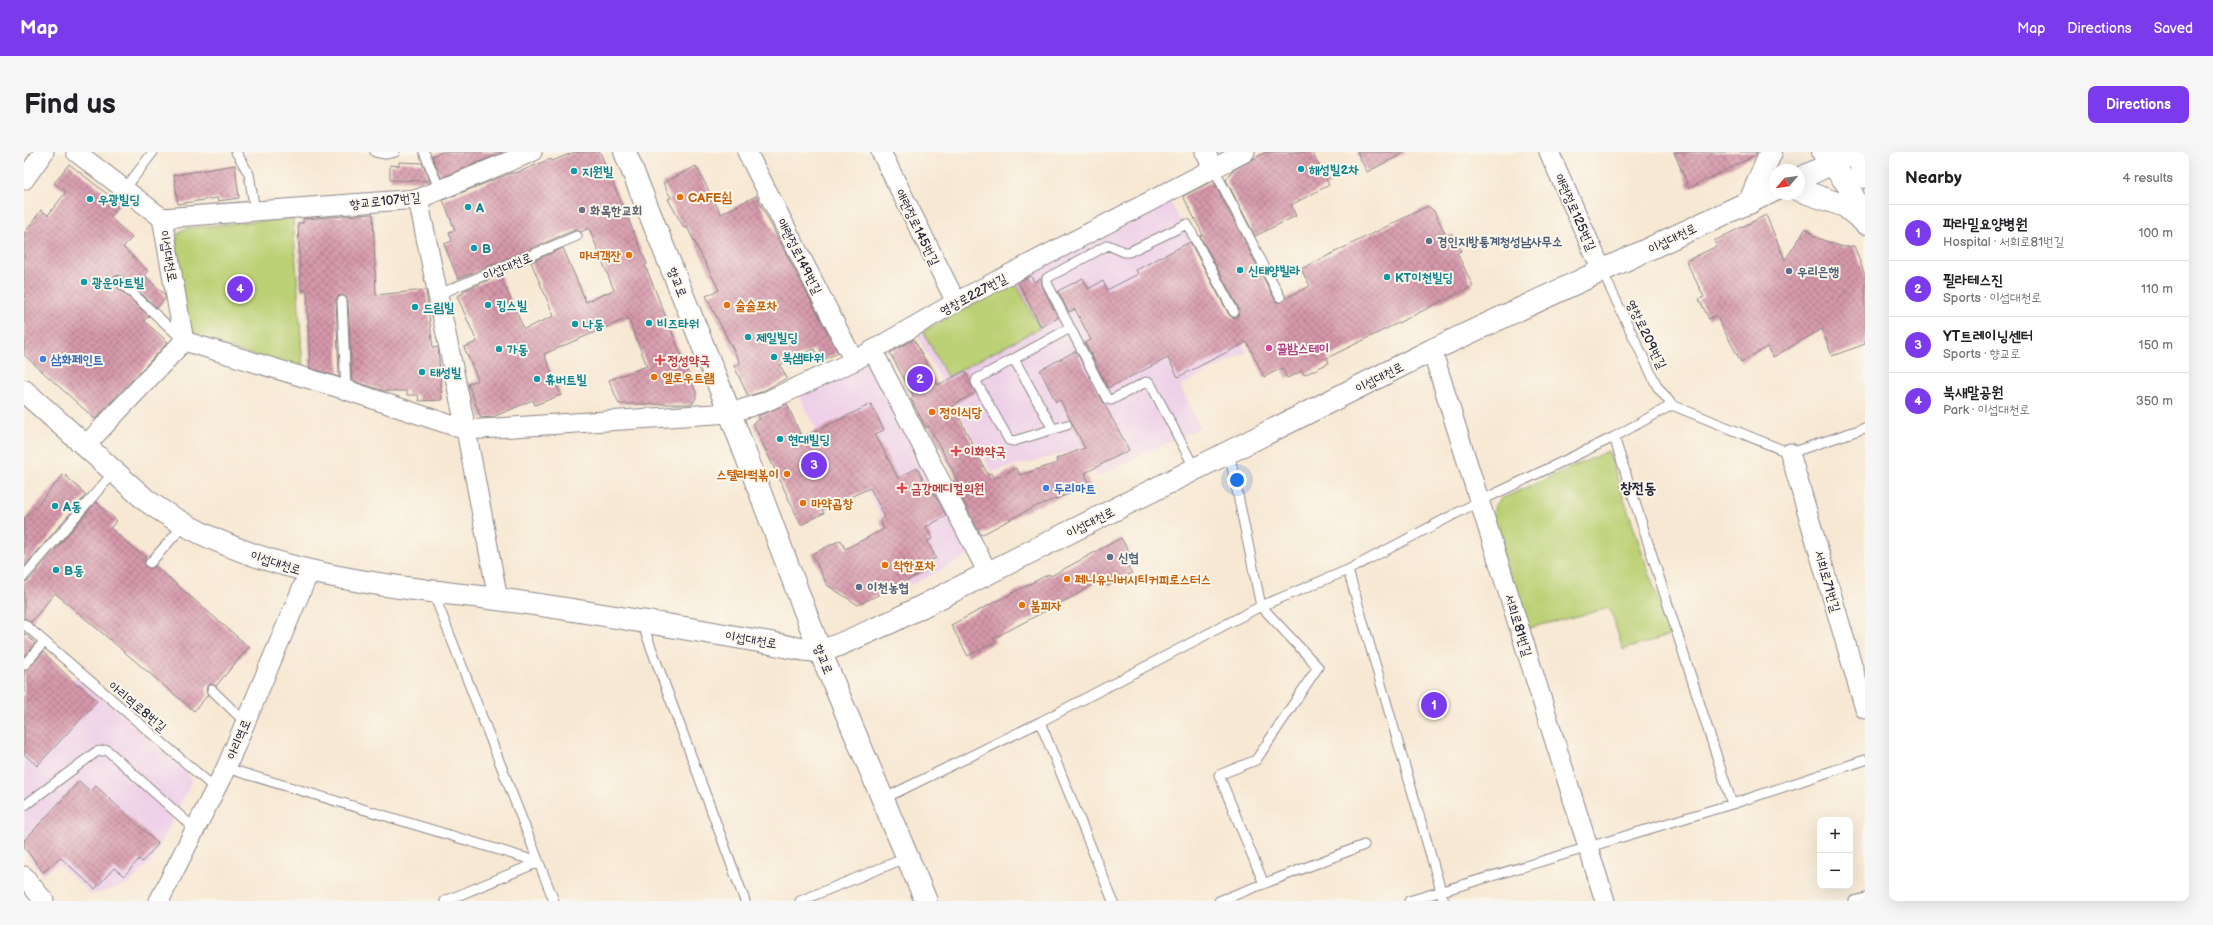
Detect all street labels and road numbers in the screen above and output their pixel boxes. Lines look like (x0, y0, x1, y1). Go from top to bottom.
street label: 애련정로125번길 (1551, 171, 1599, 254)
street label: 애련정로145번길 (892, 187, 943, 268)
street label: 향교로107번길 (349, 189, 421, 213)
street label: 애련정로149번길 (773, 216, 825, 297)
street label: 이섭대천로 (1645, 220, 1699, 258)
street label: 이섭대천로 (156, 229, 180, 283)
street label: 이섭대천로 (480, 249, 535, 285)
street label: 향교로 (664, 265, 690, 300)
street label: 영창로227번길 (937, 270, 1010, 319)
street label: 영창로209번길 (1622, 297, 1670, 372)
street label: 이섭대천로 (1353, 359, 1406, 397)
street label: 이섭대천로 (1064, 504, 1117, 542)
street label: 이섭대천로 (248, 547, 303, 579)
street label: 서희로71번길 (1811, 548, 1844, 614)
street label: 서희로81번길 (1501, 592, 1535, 659)
street label: 이섭대천로 (724, 628, 778, 652)
street label: 향교로 (810, 642, 836, 677)
street label: 아리역로8번길 (105, 678, 169, 736)
street label: 아리역로 (223, 717, 254, 762)

